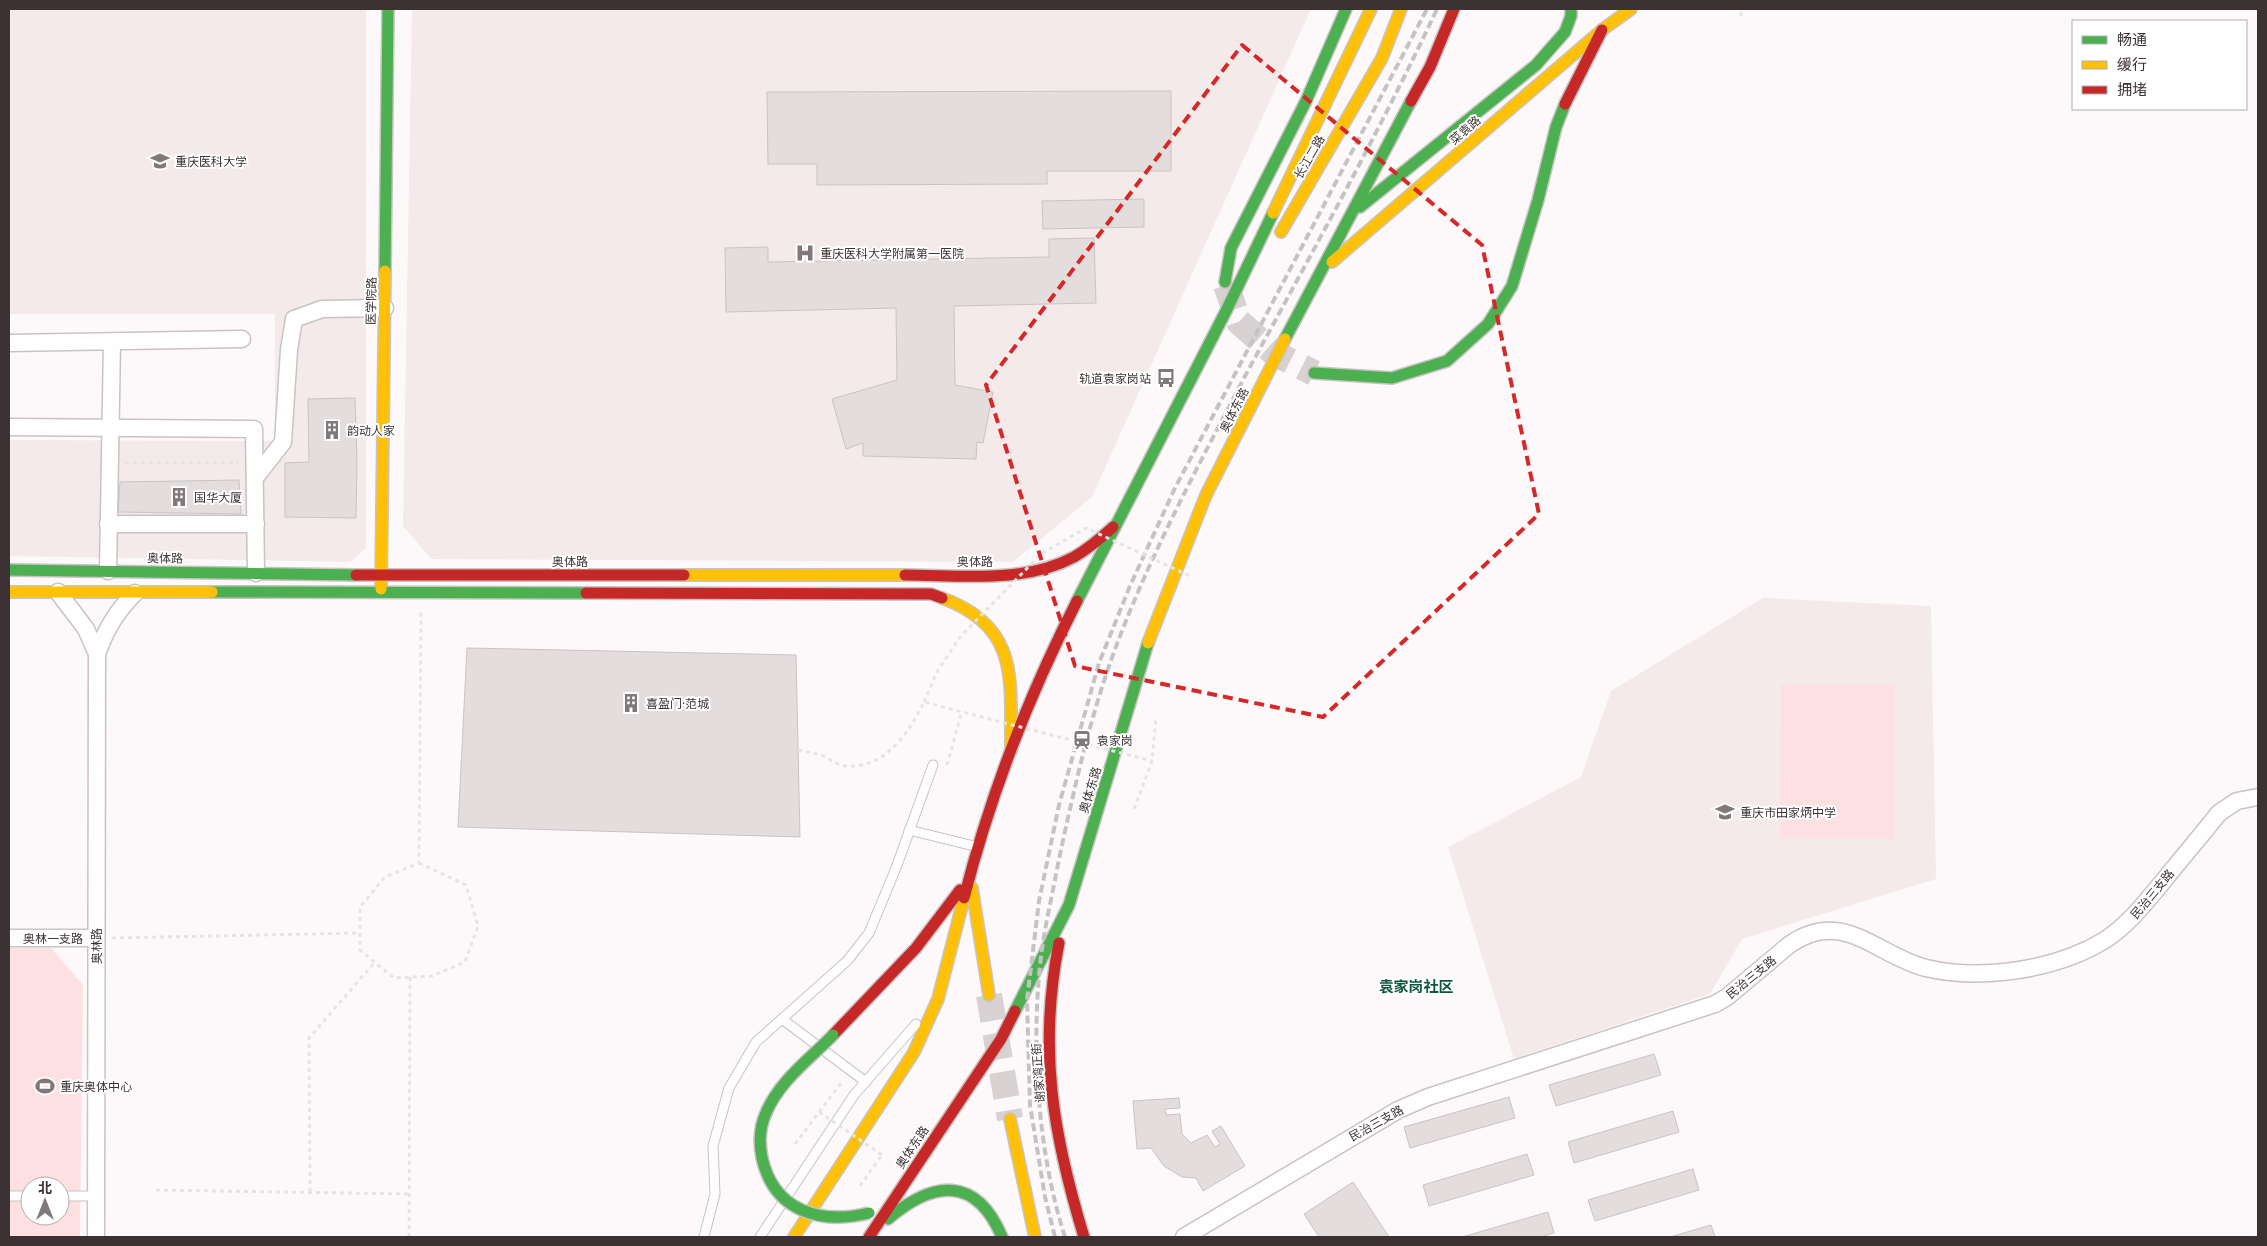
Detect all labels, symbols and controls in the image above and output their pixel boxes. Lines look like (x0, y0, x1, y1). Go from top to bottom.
legend (2072, 20, 2247, 110)
text: 畅通 (2117, 29, 2147, 49)
text: 缓行 (2117, 54, 2147, 74)
text: 拥堵 (2117, 79, 2147, 99)
street label: 菜袁路 (1446, 112, 1484, 148)
street label: 长江二路 (1290, 132, 1328, 182)
school or university icon: 重庆医科大学 (149, 150, 171, 172)
place label: 重庆医科大学 (175, 153, 247, 170)
hospital icon: 重庆医科大学附属第一医院 (794, 242, 816, 264)
place label: 重庆医科大学附属第一医院 (820, 245, 964, 262)
street label: 医学院路 (362, 277, 380, 325)
bus stop icon: 轨道袁家岗站 (1155, 367, 1177, 389)
place label: 轨道袁家岗站 (1079, 370, 1151, 387)
street label: 奥体东路 (1216, 385, 1252, 435)
building icon: 韵动人家 (321, 419, 343, 441)
place label: 韵动人家 (347, 422, 395, 439)
building icon: 国华大厦 (168, 486, 190, 508)
place label: 国华大厦 (194, 489, 242, 506)
street label: 奥体路 (147, 549, 183, 567)
street label: 奥体路 (552, 553, 588, 570)
street label: 奥体路 (957, 553, 993, 570)
building icon: 喜盈门·范城 (620, 692, 642, 714)
place label: 喜盈门·范城 (646, 695, 709, 712)
station icon: 袁家岗 (1071, 729, 1093, 751)
place label: 袁家岗 (1097, 732, 1133, 749)
street label: 奥体东路 (1075, 765, 1105, 815)
school or university icon: 重庆市田家炳中学 (1714, 801, 1736, 823)
place label: 重庆市田家炳中学 (1740, 804, 1836, 821)
street label: 民治三支路 (2126, 866, 2178, 922)
street label: 奥林路 (88, 928, 105, 964)
street label: 奥林一支路 (23, 930, 83, 947)
street label: 民治三支路 (1722, 952, 1780, 1002)
district label: 袁家岗社区 (1378, 976, 1454, 996)
street label: 谢家湾正街 (1027, 1042, 1049, 1104)
sports icon: 重庆奥体中心 (34, 1075, 56, 1097)
place label: 重庆奥体中心 (60, 1078, 132, 1095)
street label: 民治三支路 (1346, 1101, 1406, 1145)
street label: 奥体东路 (892, 1122, 932, 1172)
north arrow (20, 1176, 70, 1226)
text: 北 (38, 1178, 52, 1197)

